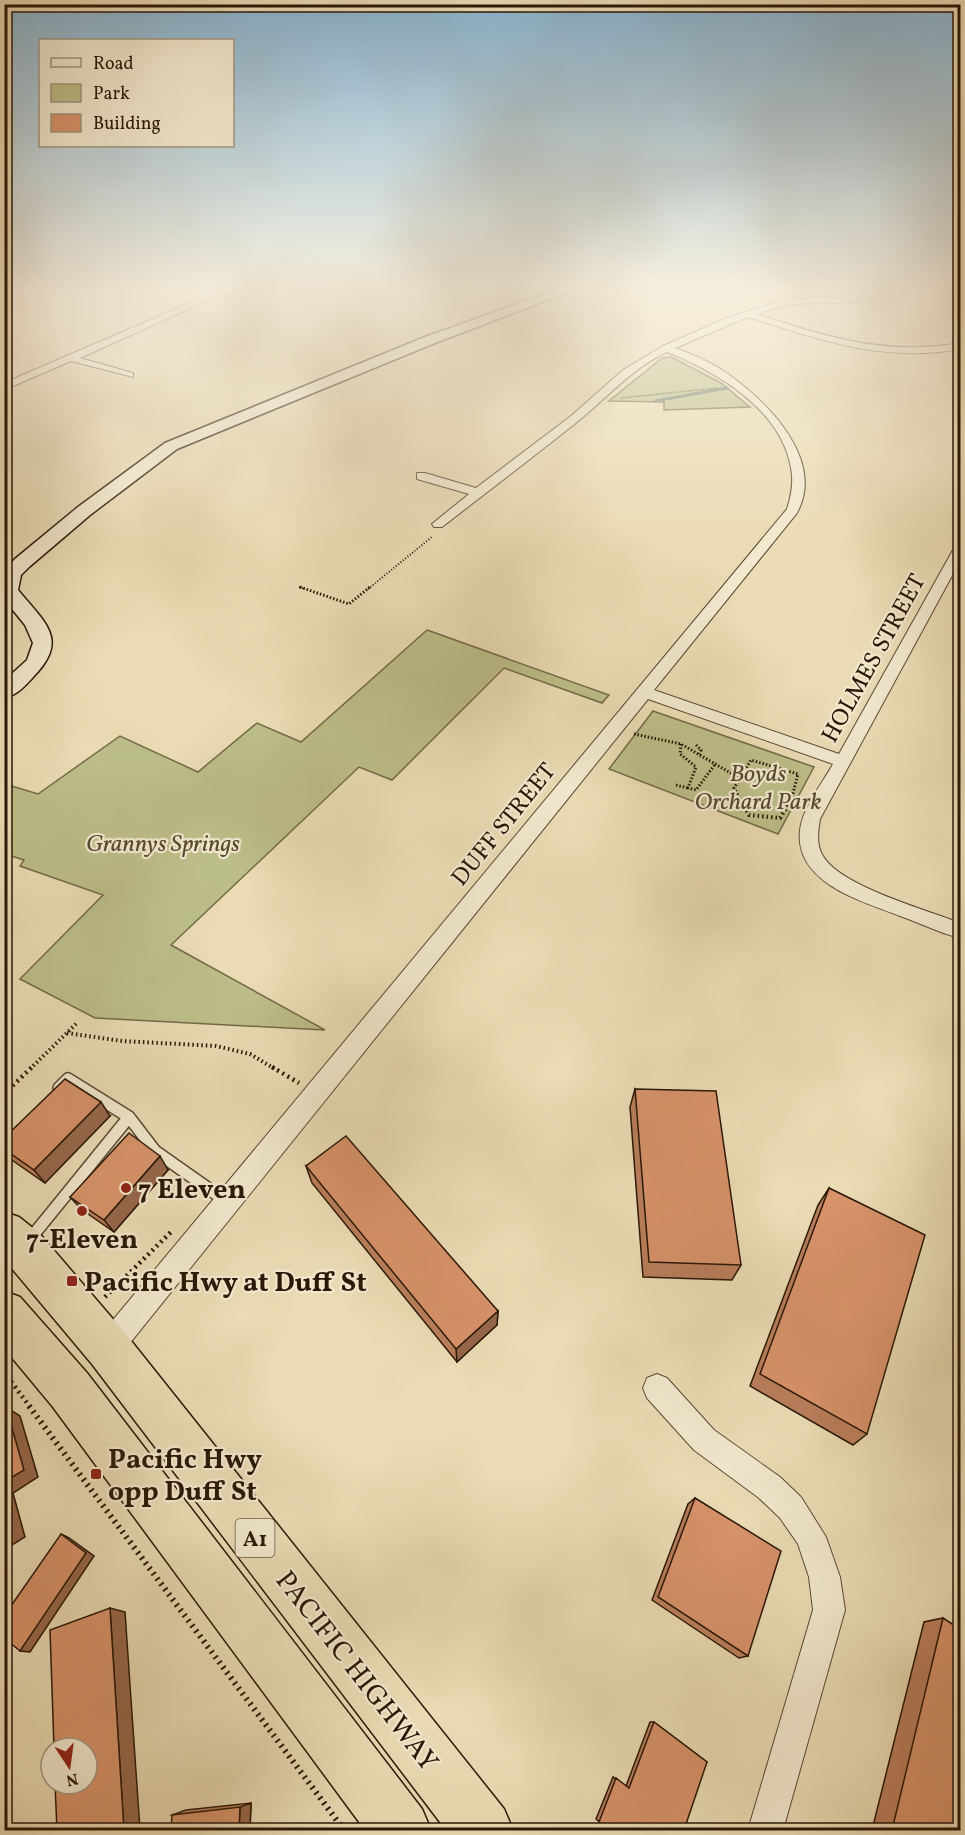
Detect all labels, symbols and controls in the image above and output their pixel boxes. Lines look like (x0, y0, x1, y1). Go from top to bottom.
legend (39, 39, 234, 147)
text: Road (93, 52, 134, 77)
text: Park (93, 82, 130, 107)
text: Building (93, 112, 161, 137)
street label: HOLMES STREET (814, 568, 935, 750)
street label: DUFF STREET (444, 756, 565, 894)
park label: Boyds Orchard Park (694, 758, 822, 820)
park label: Grannys Springs (86, 828, 240, 862)
place label: 7 Eleven (138, 1171, 246, 1210)
marker: 7 Eleven (119, 1181, 133, 1195)
marker: 7-Eleven (75, 1204, 89, 1218)
place label: 7-Eleven (26, 1221, 138, 1260)
place label: Pacific Hwy at Duff St (84, 1264, 367, 1303)
marker: Pacific Hwy at Duff St (65, 1274, 79, 1288)
place label: Pacific Hwy opp Duff St (108, 1441, 262, 1512)
marker: Pacific Hwy opp Duff St (89, 1467, 103, 1481)
road number: A1 (236, 1519, 274, 1557)
street label: PACIFIC HIGHWAY (265, 1563, 447, 1780)
north arrow (39, 1736, 99, 1796)
text: N (63, 1767, 80, 1791)

